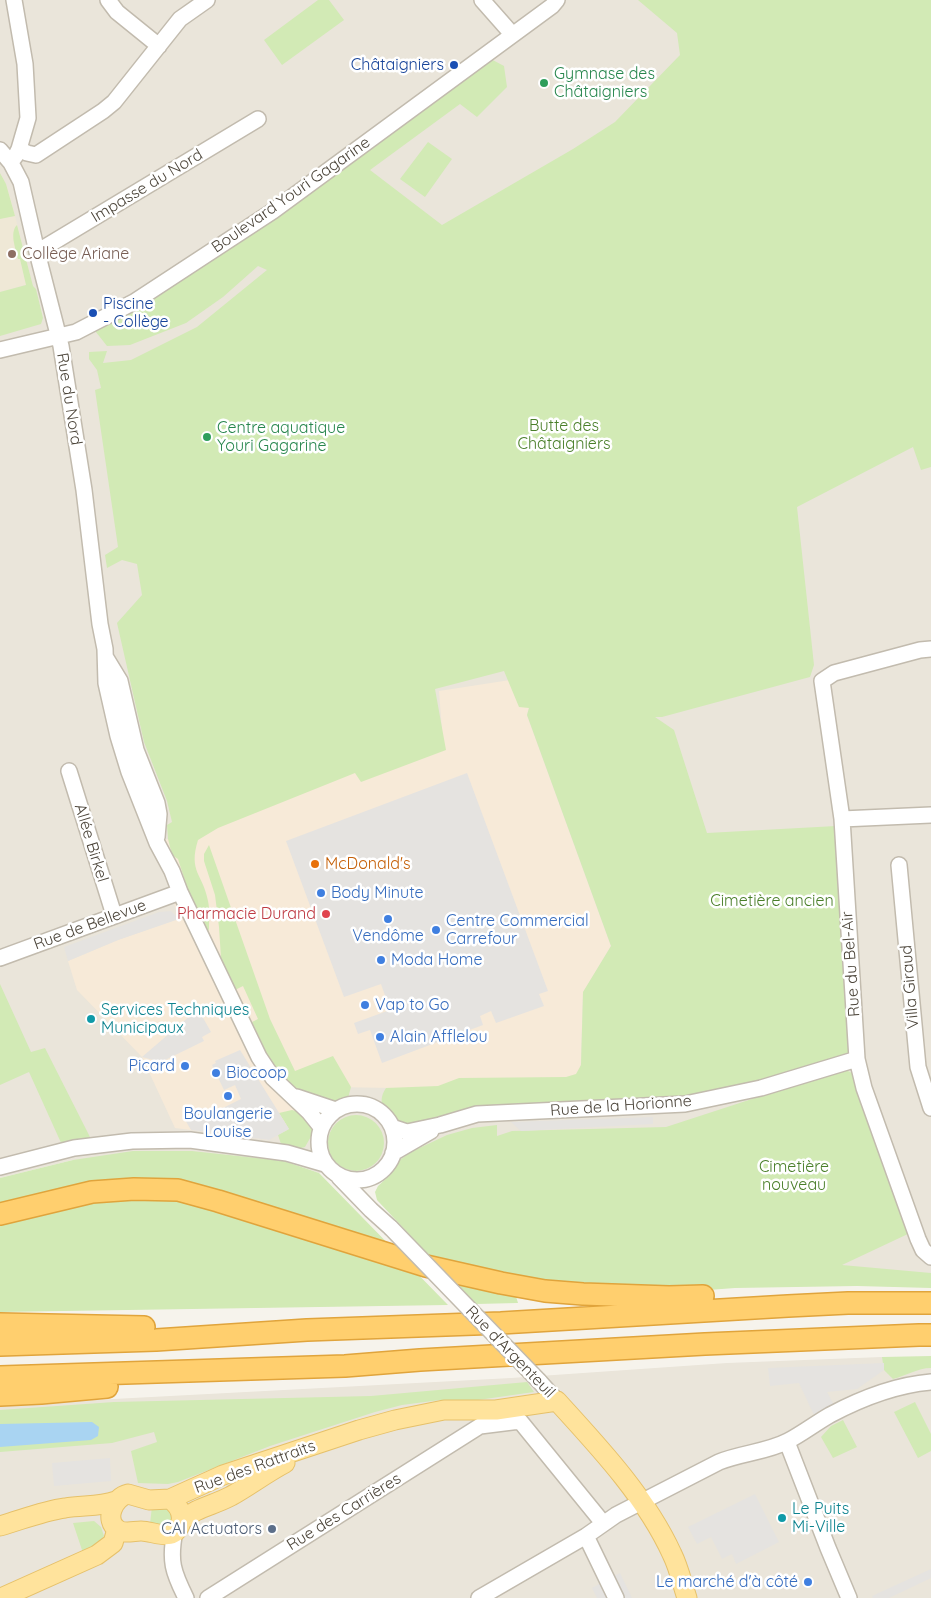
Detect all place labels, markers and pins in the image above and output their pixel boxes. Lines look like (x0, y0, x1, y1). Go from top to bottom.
place label: Châtaigniers (351, 55, 444, 75)
marker: Châtaigniers (448, 59, 460, 71)
place label: Gymnase des Châtaigniers (554, 64, 655, 102)
marker: Gymnase des Châtaigniers (538, 77, 550, 89)
place label: Collège Ariane (22, 244, 129, 264)
marker: Collège Ariane (6, 248, 18, 260)
place label: Piscine - Collège (103, 294, 169, 332)
marker: Piscine - Collège (87, 307, 99, 319)
place label: Centre aquatique Youri Gagarine (217, 418, 345, 456)
marker: Centre aquatique Youri Gagarine (201, 431, 213, 443)
place label: McDonald's (325, 854, 411, 874)
marker: McDonald's (309, 858, 321, 870)
place label: Body Minute (331, 883, 424, 903)
marker: Body Minute (315, 887, 327, 899)
place label: Pharmacie Durand (177, 904, 316, 924)
marker: Pharmacie Durand (320, 908, 332, 920)
place label: Centre Commercial Carrefour (446, 911, 589, 949)
marker: Vendôme (382, 913, 394, 925)
marker: Centre Commercial Carrefour (430, 924, 442, 936)
place label: Vendôme (352, 926, 424, 946)
place label: Moda Home (391, 950, 482, 970)
marker: Moda Home (375, 954, 387, 966)
place label: Vap to Go (375, 995, 449, 1015)
marker: Vap to Go (359, 999, 371, 1011)
place label: Services Techniques Municipaux (101, 1000, 249, 1038)
marker: Services Techniques Municipaux (85, 1013, 97, 1025)
place label: Alain Afflelou (390, 1027, 488, 1047)
marker: Alain Afflelou (374, 1031, 386, 1043)
place label: Picard (129, 1056, 175, 1076)
marker: Picard (179, 1060, 191, 1072)
place label: Biocoop (226, 1063, 287, 1083)
marker: Biocoop (210, 1067, 222, 1079)
marker: Boulangerie Louise (222, 1090, 234, 1102)
place label: Boulangerie Louise (183, 1104, 273, 1142)
place label: Le Puits Mi-Ville (792, 1499, 849, 1537)
marker: Le Puits Mi-Ville (776, 1512, 788, 1524)
place label: CAI Actuators (161, 1519, 262, 1539)
marker: CAI Actuators (266, 1523, 278, 1535)
place label: Le marché d'à côté (656, 1572, 798, 1592)
marker: Le marché d'à côté (802, 1576, 814, 1588)

